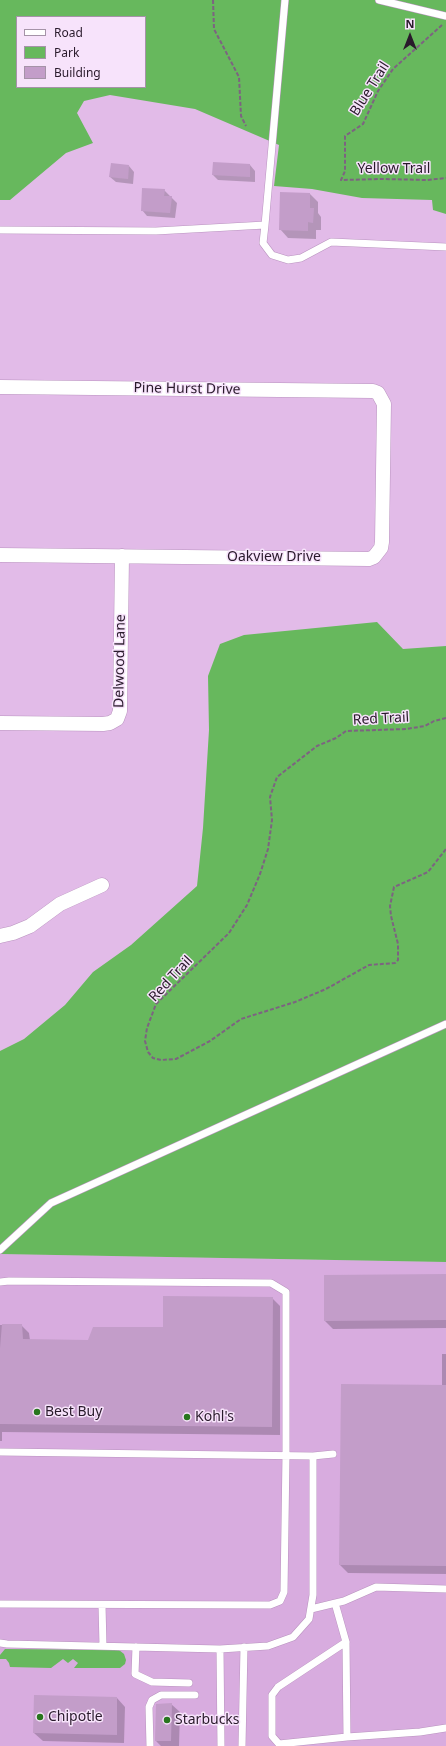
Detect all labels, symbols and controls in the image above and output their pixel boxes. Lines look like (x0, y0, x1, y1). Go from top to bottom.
legend (16, 16, 146, 88)
north arrow (390, 16, 430, 56)
text: N (406, 16, 414, 31)
text: Road (54, 24, 83, 41)
text: Park (54, 44, 79, 61)
street label: Blue Trail (347, 59, 393, 119)
text: Building (54, 64, 101, 81)
street label: Yellow Trail (358, 161, 430, 177)
street label: Pine Hurst Drive (133, 380, 241, 398)
street label: Oakview Drive (227, 549, 321, 565)
street label: Delwood Lane (111, 614, 129, 708)
street label: Red Trail (352, 709, 410, 729)
street label: Red Trail (146, 953, 196, 1005)
place label: Best Buy (45, 1404, 102, 1420)
marker: Best Buy (32, 1407, 42, 1417)
place label: Kohl's (195, 1409, 234, 1425)
marker: Kohl's (182, 1412, 192, 1422)
place label: Chipotle (48, 1709, 103, 1725)
marker: Chipotle (35, 1712, 45, 1722)
place label: Starbucks (175, 1712, 240, 1728)
marker: Starbucks (162, 1715, 172, 1725)

